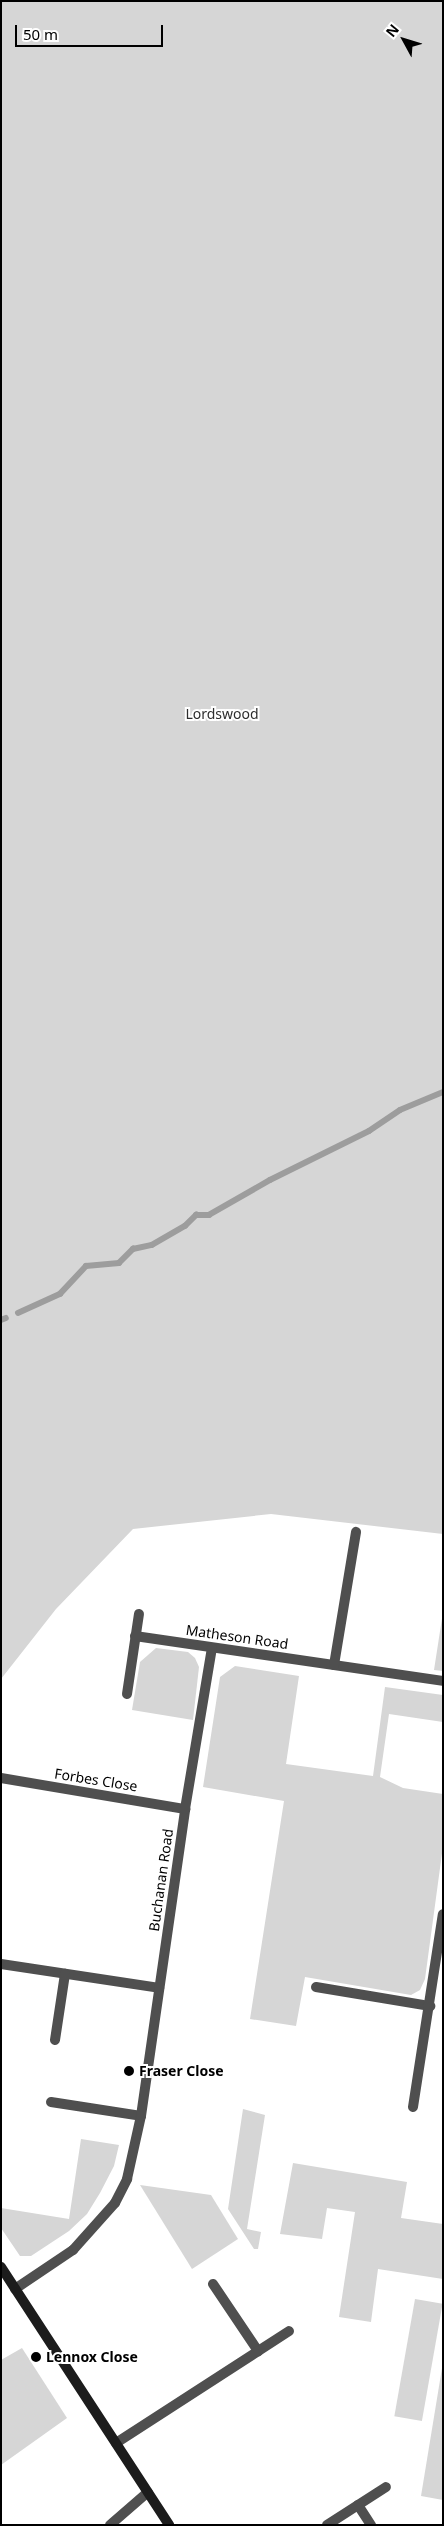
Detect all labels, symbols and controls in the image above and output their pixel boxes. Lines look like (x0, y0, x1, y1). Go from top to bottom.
scale bar (18, 15, 165, 47)
north arrow (379, 15, 429, 65)
text: N (381, 20, 403, 41)
text: 50 m (23, 24, 58, 44)
park label: Lordswood (185, 706, 259, 722)
street label: Matheson Road (185, 1621, 289, 1653)
street label: Forbes Close (53, 1765, 139, 1795)
street label: Buchanan Road (145, 1828, 177, 1932)
place label: Fraser Close (139, 2063, 224, 2079)
marker: Fraser Close (123, 2065, 135, 2077)
place label: Lennox Close (46, 2349, 138, 2365)
marker: Lennox Close (30, 2351, 42, 2363)

